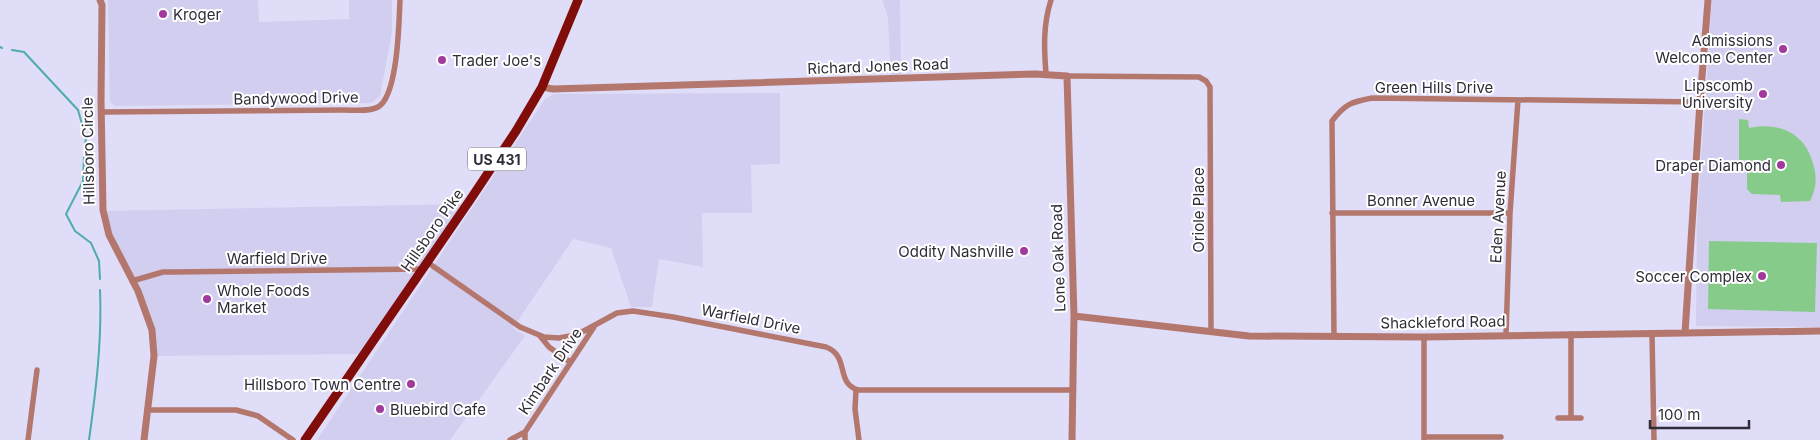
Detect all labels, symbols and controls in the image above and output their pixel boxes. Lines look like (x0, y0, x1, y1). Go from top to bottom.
place label: Kroger (173, 5, 221, 24)
marker: Kroger (157, 8, 169, 20)
place label: Admissions Welcome Center (1655, 31, 1773, 67)
marker: Admissions Welcome Center (1777, 43, 1789, 55)
place label: Trader Joe's (452, 51, 541, 70)
marker: Trader Joe's (436, 54, 448, 66)
street label: Richard Jones Road (807, 54, 949, 78)
place label: Lipscomb University (1682, 76, 1754, 112)
street label: Green Hills Drive (1375, 78, 1493, 97)
street label: Bandywood Drive (233, 87, 359, 109)
marker: Lipscomb University (1757, 88, 1769, 100)
street label: Hillsboro Circle (78, 97, 98, 205)
road number: US 431 (468, 148, 526, 170)
place label: Draper Diamond (1655, 156, 1771, 175)
marker: Draper Diamond (1775, 159, 1787, 171)
street label: Oriole Place (1189, 167, 1208, 253)
street label: Eden Avenue (1486, 170, 1510, 264)
street label: Hillsboro Pike (397, 185, 467, 275)
street label: Bonner Avenue (1367, 191, 1475, 210)
street label: Lone Oak Road (1047, 204, 1069, 312)
place label: Oddity Nashville (898, 242, 1014, 261)
marker: Oddity Nashville (1018, 245, 1030, 257)
street label: Warfield Drive (227, 249, 327, 268)
place label: Soccer Complex (1635, 267, 1752, 286)
marker: Soccer Complex (1756, 270, 1768, 282)
place label: Whole Foods Market (217, 281, 310, 317)
marker: Whole Foods Market (201, 293, 213, 305)
street label: Warfield Drive (700, 300, 802, 338)
street label: Shackleford Road (1380, 311, 1506, 333)
street label: Kimbark Drive (514, 324, 586, 418)
place label: Hillsboro Town Centre (244, 375, 401, 394)
marker: Hillsboro Town Centre (405, 378, 417, 390)
scale bar (1650, 398, 1749, 430)
place label: Bluebird Cafe (390, 400, 486, 419)
marker: Bluebird Cafe (374, 403, 386, 415)
text: 100 m (1658, 405, 1700, 424)

